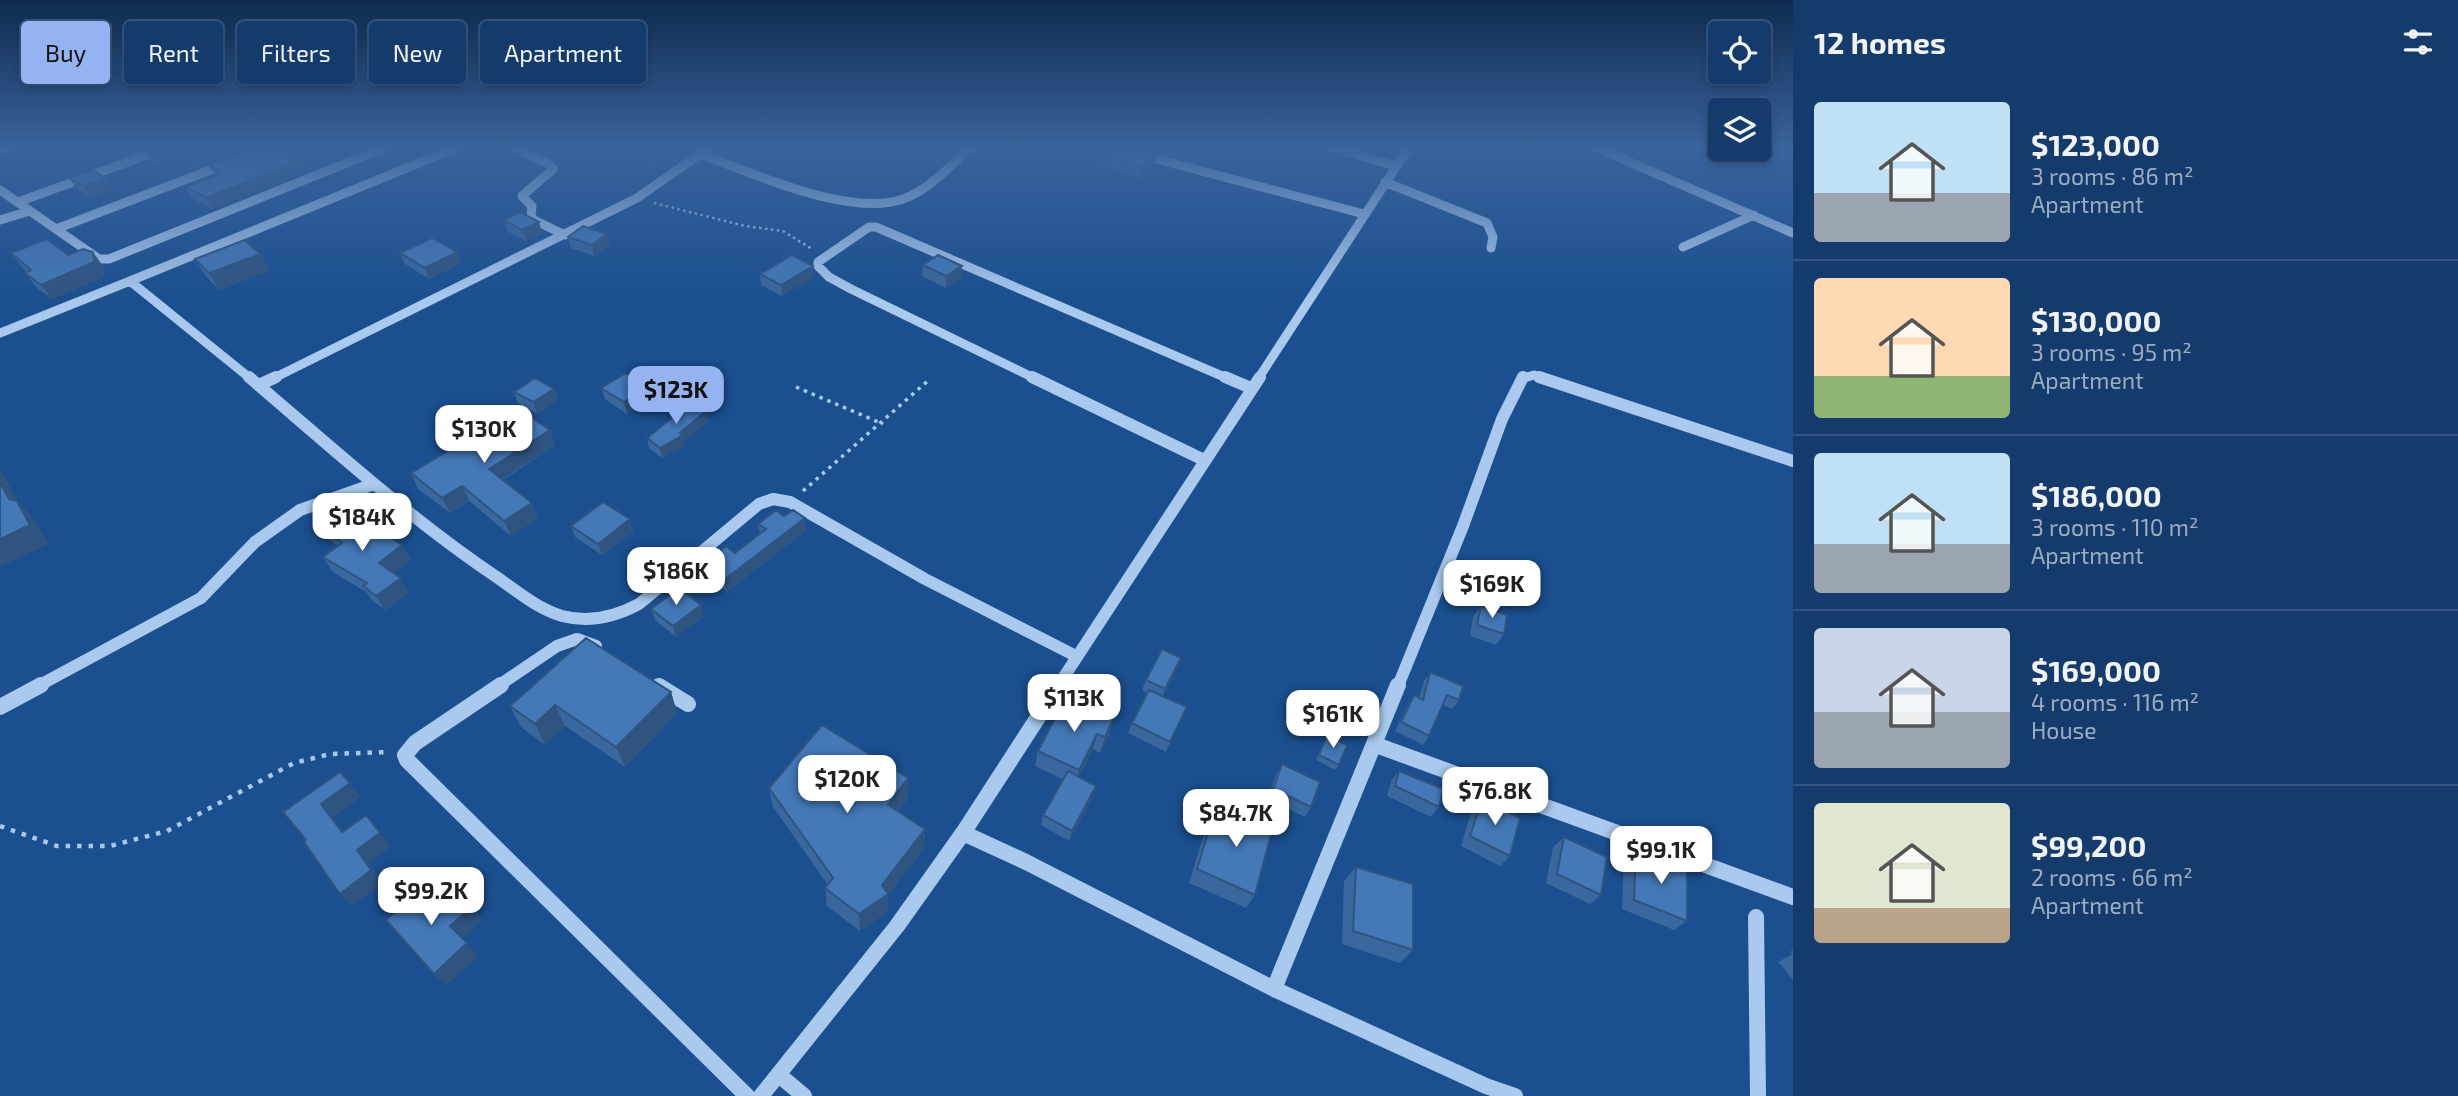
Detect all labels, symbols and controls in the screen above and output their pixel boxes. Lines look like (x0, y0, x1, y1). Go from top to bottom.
chip: Buy (21, 21, 110, 84)
chip: Rent (124, 21, 223, 84)
chip: Filters (237, 21, 355, 84)
chip: New (369, 21, 466, 84)
chip: Apartment (480, 21, 646, 84)
map controls (1708, 21, 1771, 161)
button: locate (1708, 21, 1771, 84)
icon: filters (2399, 23, 2437, 61)
text: 12 homes (1814, 24, 1946, 60)
button: layers (1708, 98, 1771, 161)
text: $123,000 (2031, 126, 2160, 162)
icon: home (1870, 130, 1954, 214)
text: 3 rooms · 86 m² (2031, 162, 2193, 190)
text: Apartment (2031, 190, 2144, 218)
text: $130,000 (2031, 302, 2161, 338)
icon: home (1870, 306, 1954, 390)
text: 3 rooms · 95 m² (2031, 338, 2192, 366)
pin: $123K (627, 366, 725, 426)
text: Apartment (2031, 366, 2144, 394)
text: $123K (644, 375, 708, 403)
pin: $130K (435, 406, 533, 465)
text: $130K (451, 414, 517, 442)
text: $186,000 (2031, 477, 2162, 513)
icon: home (1870, 481, 1954, 565)
pin: $184K (313, 494, 411, 553)
text: $184K (329, 502, 395, 530)
text: 3 rooms · 110 m² (2031, 513, 2198, 541)
text: Apartment (2031, 541, 2144, 569)
pin: $186K (627, 548, 725, 607)
text: $186K (643, 556, 709, 584)
pin: $169K (1443, 560, 1541, 620)
text: $169K (1460, 569, 1525, 597)
text: $169,000 (2031, 652, 2161, 688)
icon: home (1870, 656, 1954, 740)
pin: $113K (1025, 674, 1123, 734)
text: $113K (1044, 683, 1104, 711)
text: 4 rooms · 116 m² (2031, 688, 2199, 716)
pin: $161K (1284, 690, 1382, 750)
text: $161K (1302, 699, 1364, 727)
text: House (2031, 716, 2097, 744)
pin: $120K (798, 756, 896, 815)
text: $120K (814, 764, 880, 792)
pin: $76.8K (1438, 768, 1552, 827)
text: $76.8K (1458, 776, 1532, 804)
pin: $84.7K (1179, 790, 1293, 849)
text: $84.7K (1199, 798, 1273, 826)
pin: $99.1K (1604, 826, 1718, 886)
text: $99,200 (2031, 827, 2146, 863)
icon: home (1870, 831, 1954, 915)
text: $99.1K (1626, 835, 1696, 863)
text: 2 rooms · 66 m² (2031, 863, 2193, 891)
pin: $99.2K (374, 867, 488, 927)
text: $99.2K (394, 876, 468, 904)
text: Apartment (2031, 891, 2144, 919)

